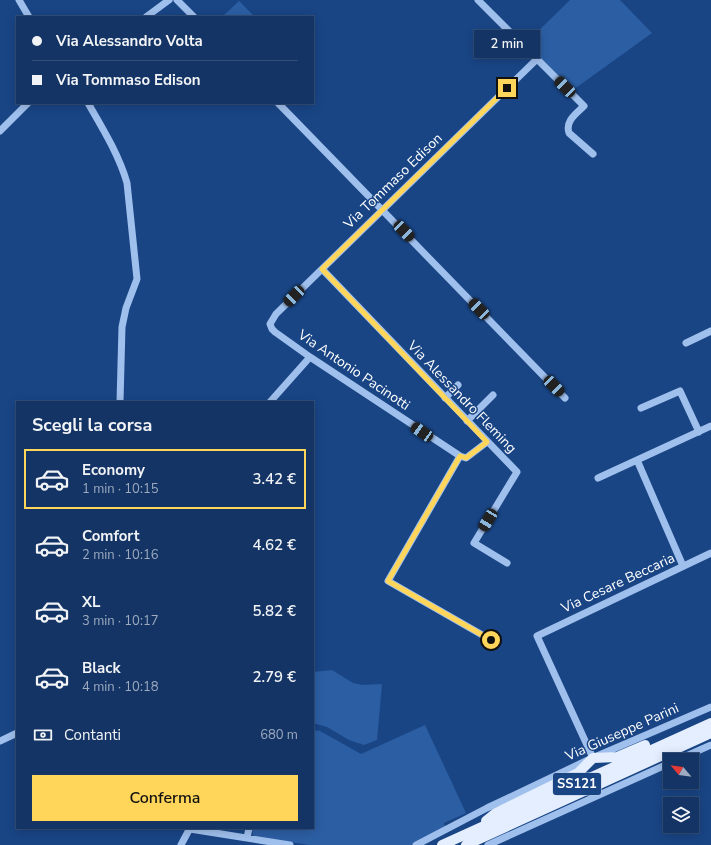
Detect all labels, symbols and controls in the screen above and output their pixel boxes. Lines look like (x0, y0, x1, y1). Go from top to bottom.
callout: 2 min (474, 30, 540, 58)
text: Via Alessandro Volta (56, 31, 203, 51)
text: 2 min (490, 35, 524, 53)
text: Via Tommaso Edison (56, 70, 201, 90)
car (552, 74, 578, 100)
route end (498, 79, 516, 97)
street label: Via Tommaso Edison (339, 129, 447, 234)
car (391, 218, 417, 244)
car (281, 283, 307, 309)
car (466, 296, 492, 322)
street label: Via Antonio Pacinotti (293, 325, 414, 415)
street label: Via Alessandro Fleming (403, 336, 521, 457)
car (541, 373, 567, 399)
text: Scegli la corsa (32, 413, 152, 437)
car (409, 420, 435, 444)
text: Economy (82, 460, 145, 480)
icon: car (34, 461, 70, 497)
text: 3.42 € (252, 469, 296, 489)
text: 1 min · 10:15 (82, 480, 158, 498)
car (477, 507, 499, 533)
text: Comfort (82, 526, 139, 546)
icon: car (34, 527, 70, 563)
text: 4.62 € (252, 535, 296, 555)
text: 2 min · 10:16 (82, 546, 158, 564)
street label: Via Cesare Beccaria (557, 548, 678, 618)
text: XL (82, 592, 101, 612)
icon: car (34, 593, 70, 629)
text: 5.82 € (252, 601, 296, 621)
text: 3 min · 10:17 (82, 612, 158, 630)
route start (482, 631, 500, 649)
text: Black (82, 658, 120, 678)
icon: car (34, 659, 70, 695)
text: 2.79 € (252, 667, 296, 687)
text: 4 min · 10:18 (82, 678, 158, 696)
street label: Via Giuseppe Parini (561, 698, 682, 766)
icon: cash (32, 724, 54, 746)
text: Contanti (64, 725, 121, 745)
text: 680 m (260, 726, 298, 744)
north arrow (663, 753, 699, 789)
map controls (663, 753, 699, 833)
road number: SS121 (553, 773, 601, 795)
button: Conferma (32, 775, 298, 821)
button: layers (663, 797, 699, 833)

